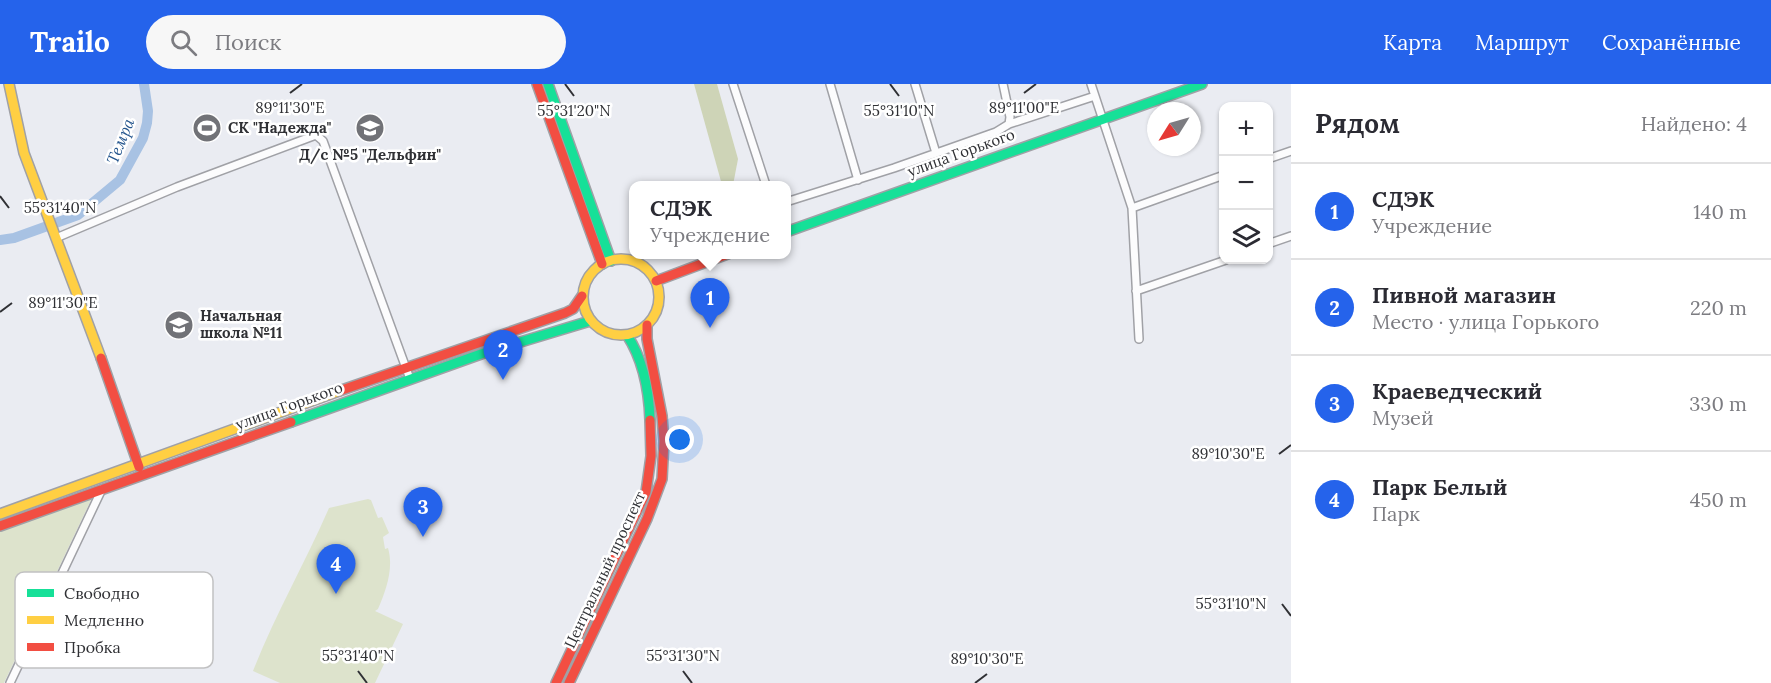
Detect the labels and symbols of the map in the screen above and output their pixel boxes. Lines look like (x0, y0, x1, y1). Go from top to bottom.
text: 89°11'30"E (255, 98, 325, 117)
text: 89°11'00"E (989, 98, 1059, 117)
text: 55°31'20"N (537, 101, 611, 120)
text: 55°31'10"N (864, 101, 934, 120)
north arrow (1147, 102, 1201, 156)
sports icon: СК "Надежда" (191, 112, 223, 144)
school or university icon: Д/c №5 "Дельфин" (354, 112, 386, 144)
water label: Темра (102, 115, 138, 167)
place label: СК "Надежда" (228, 118, 332, 137)
street label: улица Горького (905, 124, 1017, 181)
place label: Д/c №5 "Дельфин" (299, 145, 441, 165)
text: 55°31'40"N (24, 198, 96, 217)
pin: 1 (690, 278, 730, 328)
text: 89°11'30"E (28, 293, 98, 312)
place label: Начальная школа №11 (200, 306, 282, 342)
school or university icon: Начальная школа №11 (163, 309, 195, 341)
pin: 2 (484, 330, 522, 380)
street label: улица Горького (233, 377, 345, 434)
your location (665, 425, 694, 454)
text: 89°10'30"E (1191, 444, 1265, 463)
pin: 3 (404, 488, 442, 537)
street label: Центральный проспект (560, 488, 650, 651)
pin: 4 (316, 544, 356, 594)
legend (15, 572, 213, 668)
text: Свободно (64, 583, 140, 603)
text: 55°31'10"N (1196, 594, 1266, 613)
text: Медленно (64, 610, 144, 630)
text: Пробка (64, 637, 121, 657)
text: 55°31'40"N (322, 646, 394, 665)
text: 55°31'30"N (646, 646, 720, 665)
text: 89°10'30"E (950, 649, 1024, 668)

